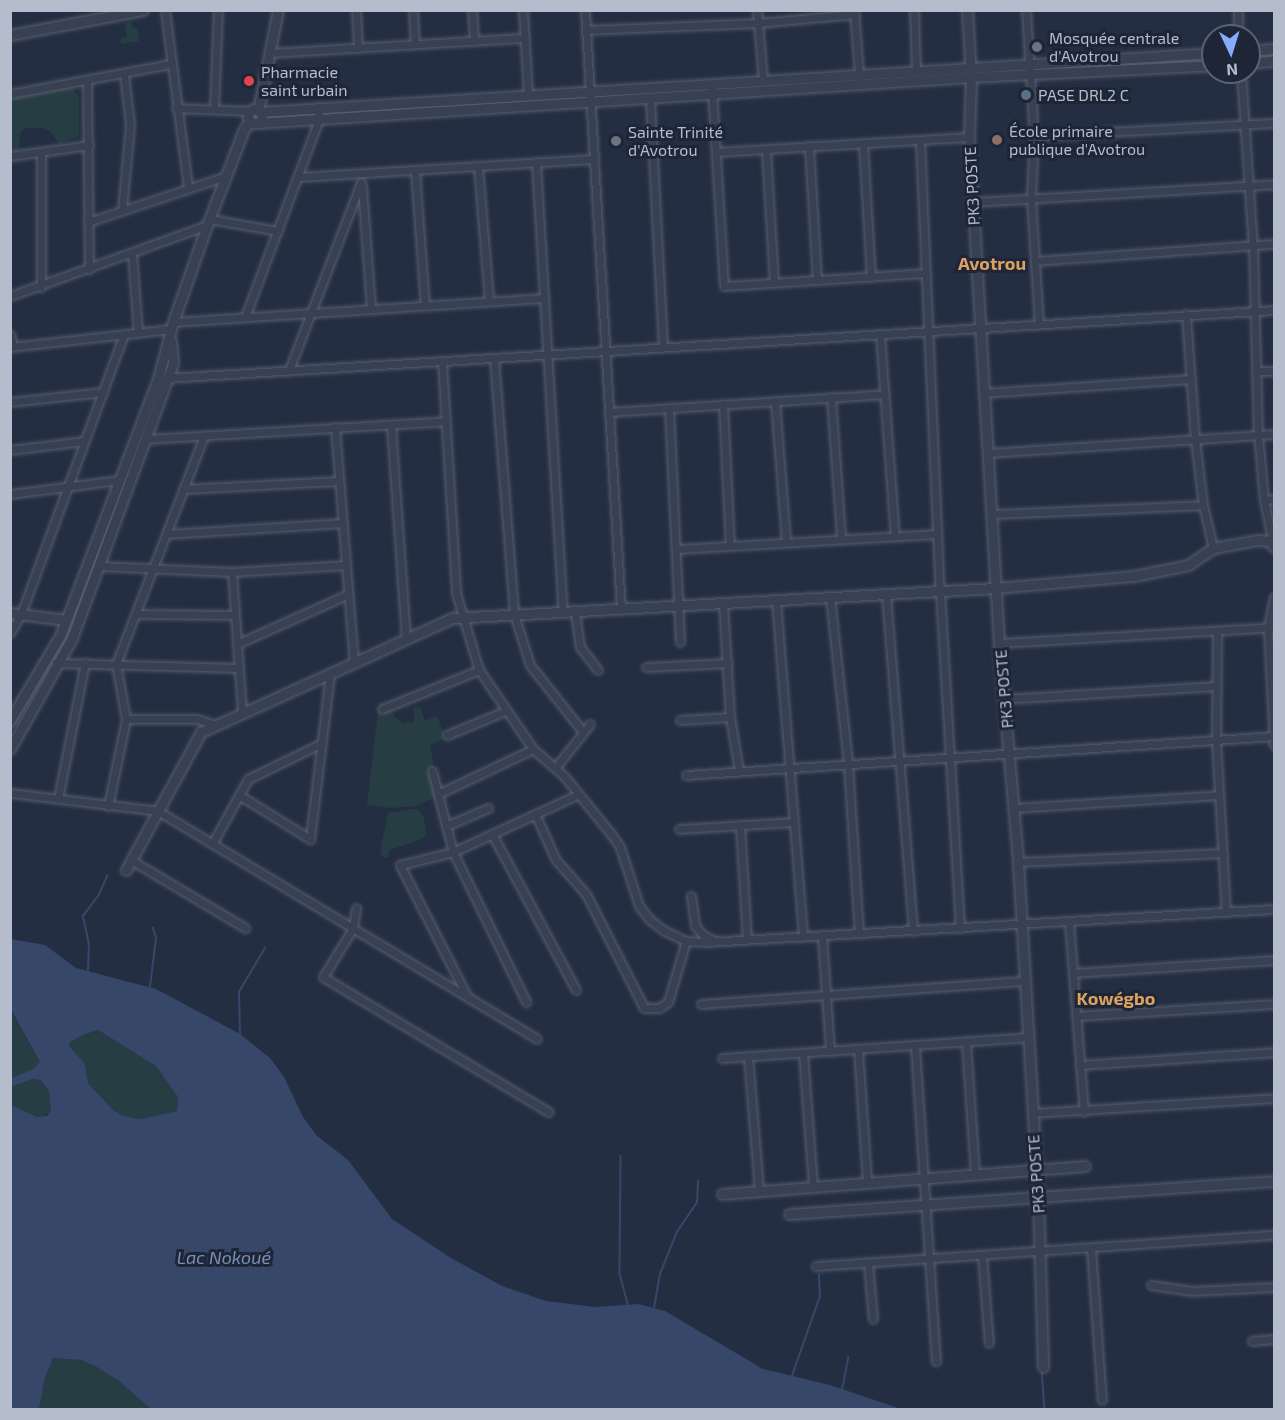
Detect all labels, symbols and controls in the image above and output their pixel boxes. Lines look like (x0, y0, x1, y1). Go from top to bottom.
north arrow (1201, 24, 1261, 84)
place label: Mosquée centrale d'Avotrou (1049, 28, 1179, 66)
marker: Mosquée centrale d'Avotrou (1030, 40, 1044, 54)
text: N (1226, 61, 1239, 80)
place label: Pharmacie saint urbain (261, 62, 348, 100)
marker: Pharmacie saint urbain (242, 74, 256, 88)
place label: PASE DRL2 C (1038, 85, 1129, 105)
marker: PASE DRL2 C (1019, 88, 1033, 102)
place label: École primaire publique d'Avotrou (1009, 121, 1145, 159)
place label: Sainte Trinité d'Avotrou (628, 122, 723, 160)
marker: École primaire publique d'Avotrou (990, 133, 1004, 147)
marker: Sainte Trinité d'Avotrou (609, 134, 623, 148)
street label: PK3 POSTE (960, 146, 984, 226)
district label: Avotrou (958, 252, 1026, 274)
street label: PK3 POSTE (991, 649, 1017, 729)
district label: Kowégbo (1077, 987, 1155, 1009)
street label: PK3 POSTE (1024, 1134, 1048, 1214)
water label: Lac Nokoué (177, 1246, 271, 1268)

